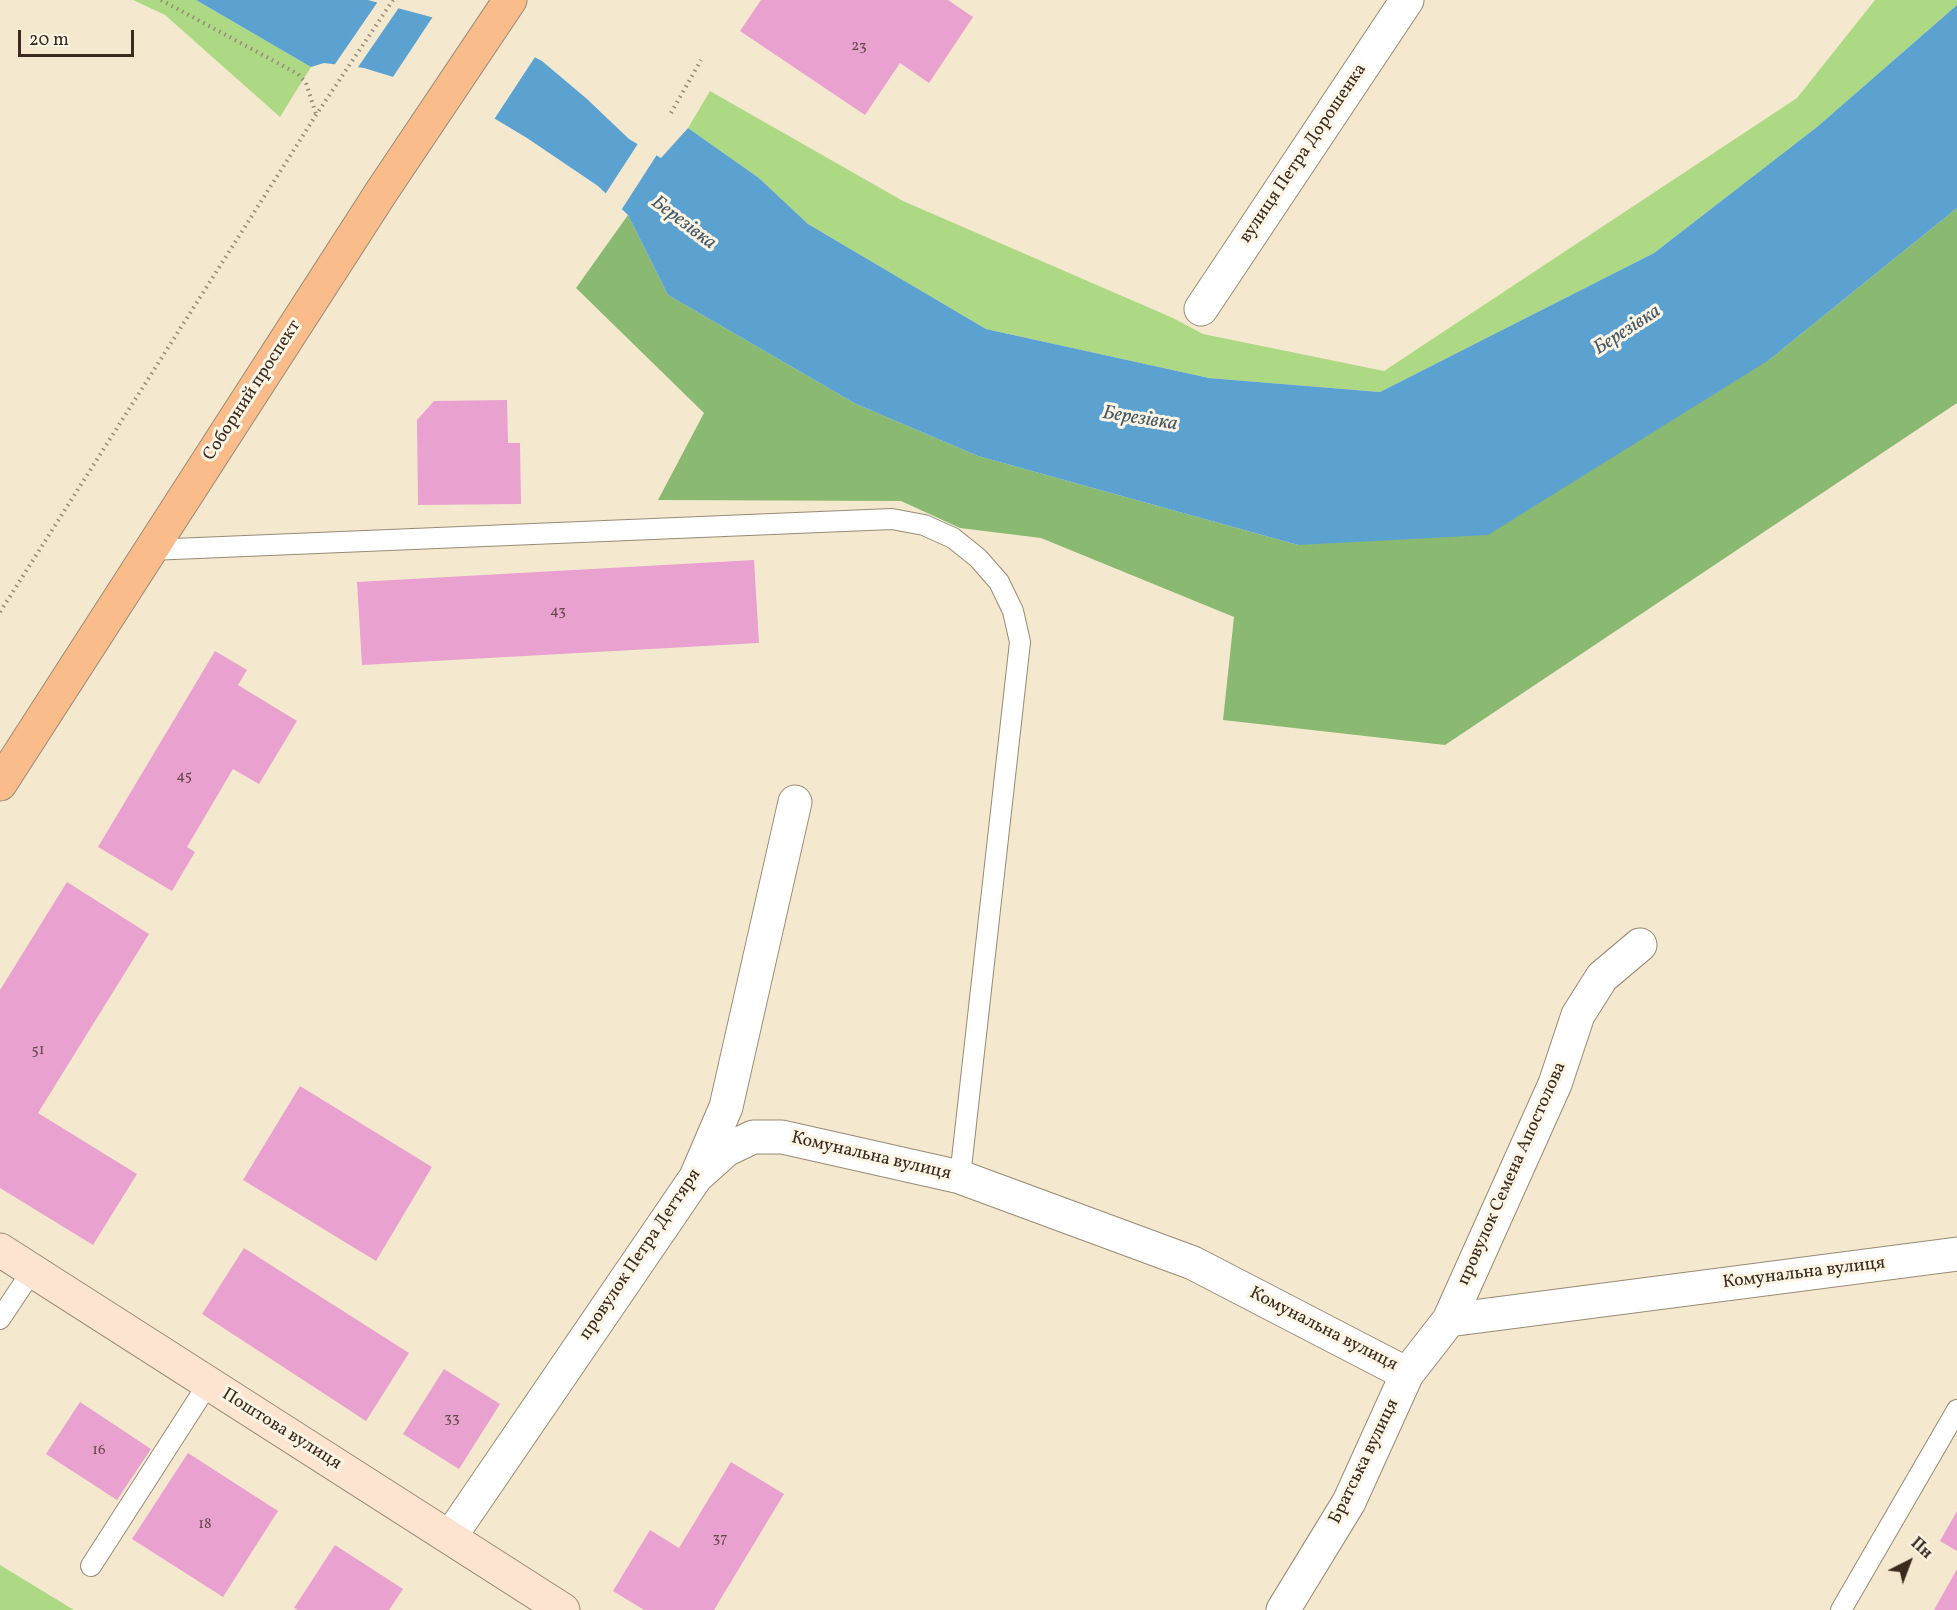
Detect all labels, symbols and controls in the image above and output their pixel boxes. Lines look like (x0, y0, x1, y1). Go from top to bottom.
scale bar (21, 18, 136, 56)
text: 20 m (29, 28, 69, 53)
house number: 23 (851, 38, 867, 56)
street label: вулиця Петра Дорошенка (1236, 60, 1372, 248)
water label: Березівка (646, 192, 720, 256)
water label: Березівка (1590, 300, 1666, 362)
street label: Соборний проспект (199, 317, 307, 465)
water label: Березівка (1101, 402, 1179, 438)
house number: 43 (550, 603, 566, 621)
house number: 45 (176, 768, 192, 786)
house number: 51 (31, 1042, 45, 1060)
street label: провулок Семена Апостолова (1454, 1059, 1572, 1289)
street label: Комунальна вулиця (789, 1128, 953, 1186)
street label: провулок Петра Дегтяря (576, 1165, 706, 1345)
street label: Комунальна вулиця (1722, 1253, 1886, 1295)
street label: Комунальна вулиця (1245, 1283, 1401, 1377)
street label: Поштова вулиця (217, 1385, 345, 1475)
street label: Братська вулиця (1325, 1396, 1405, 1528)
house number: 33 (444, 1410, 460, 1428)
house number: 16 (92, 1442, 106, 1460)
house number: 18 (198, 1516, 212, 1534)
house number: 37 (713, 1530, 727, 1548)
north arrow (1879, 1532, 1939, 1592)
text: Пн (1905, 1533, 1937, 1564)

